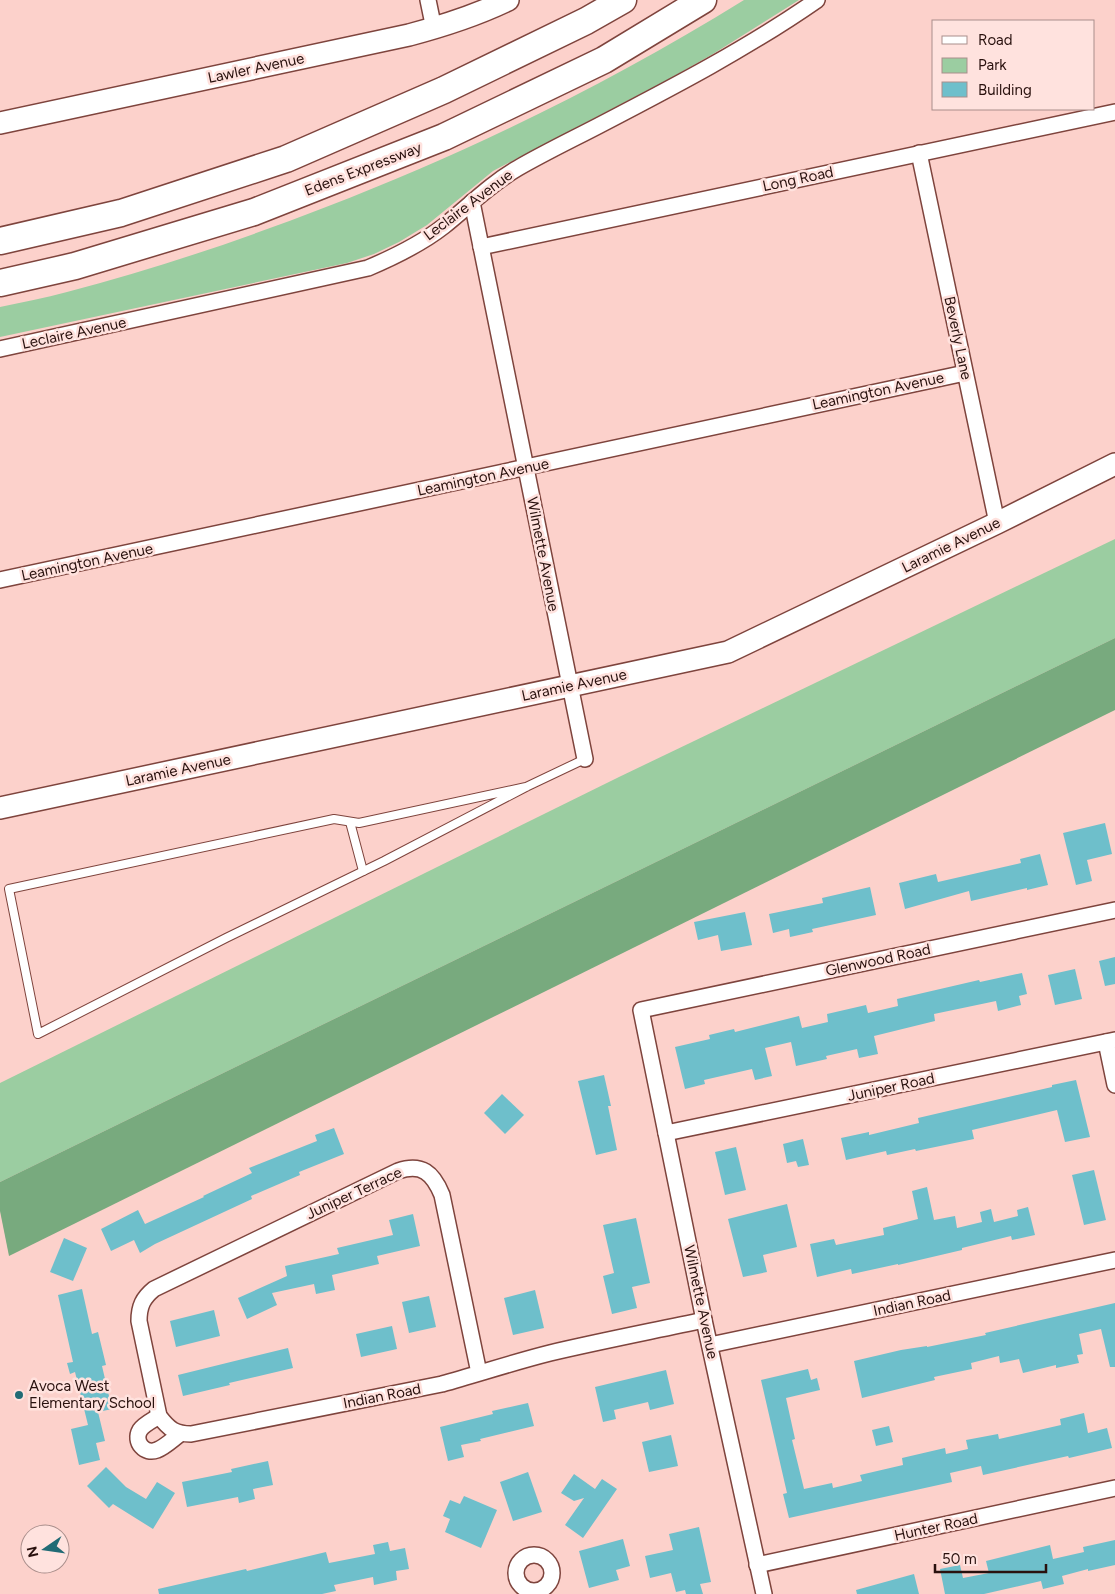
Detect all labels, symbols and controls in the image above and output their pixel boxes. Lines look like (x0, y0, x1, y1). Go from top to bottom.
legend (932, 20, 1095, 110)
text: Road (978, 31, 1013, 49)
street label: Lawler Avenue (206, 49, 306, 87)
text: Park (978, 56, 1007, 74)
text: Building (978, 81, 1032, 99)
street label: Edens Expressway (302, 138, 424, 200)
street label: Long Road (761, 163, 835, 195)
street label: Leclaire Avenue (420, 166, 516, 244)
street label: Beverly Lane (940, 295, 976, 381)
street label: Leclaire Avenue (20, 313, 128, 353)
street label: Leamington Avenue (810, 368, 946, 414)
street label: Leamington Avenue (415, 454, 551, 500)
street label: Wilmette Avenue (523, 495, 563, 613)
street label: Laramie Avenue (899, 513, 1003, 577)
street label: Leamington Avenue (19, 539, 155, 585)
street label: Laramie Avenue (520, 665, 628, 705)
street label: Laramie Avenue (124, 750, 232, 790)
street label: Glenwood Road (824, 940, 932, 980)
street label: Juniper Road (846, 1069, 936, 1105)
street label: Juniper Terrace (303, 1163, 405, 1223)
street label: Wilmette Avenue (680, 1243, 722, 1361)
street label: Indian Road (872, 1286, 952, 1320)
place label: Avoca West Elementary School (29, 1377, 155, 1412)
street label: Indian Road (342, 1380, 422, 1412)
marker: Avoca West Elementary School (13, 1389, 25, 1401)
street label: Hunter Road (892, 1509, 980, 1545)
north arrow (20, 1524, 70, 1574)
scale bar (935, 1542, 1046, 1574)
text: N (23, 1545, 42, 1559)
text: 50 m (942, 1550, 977, 1568)

